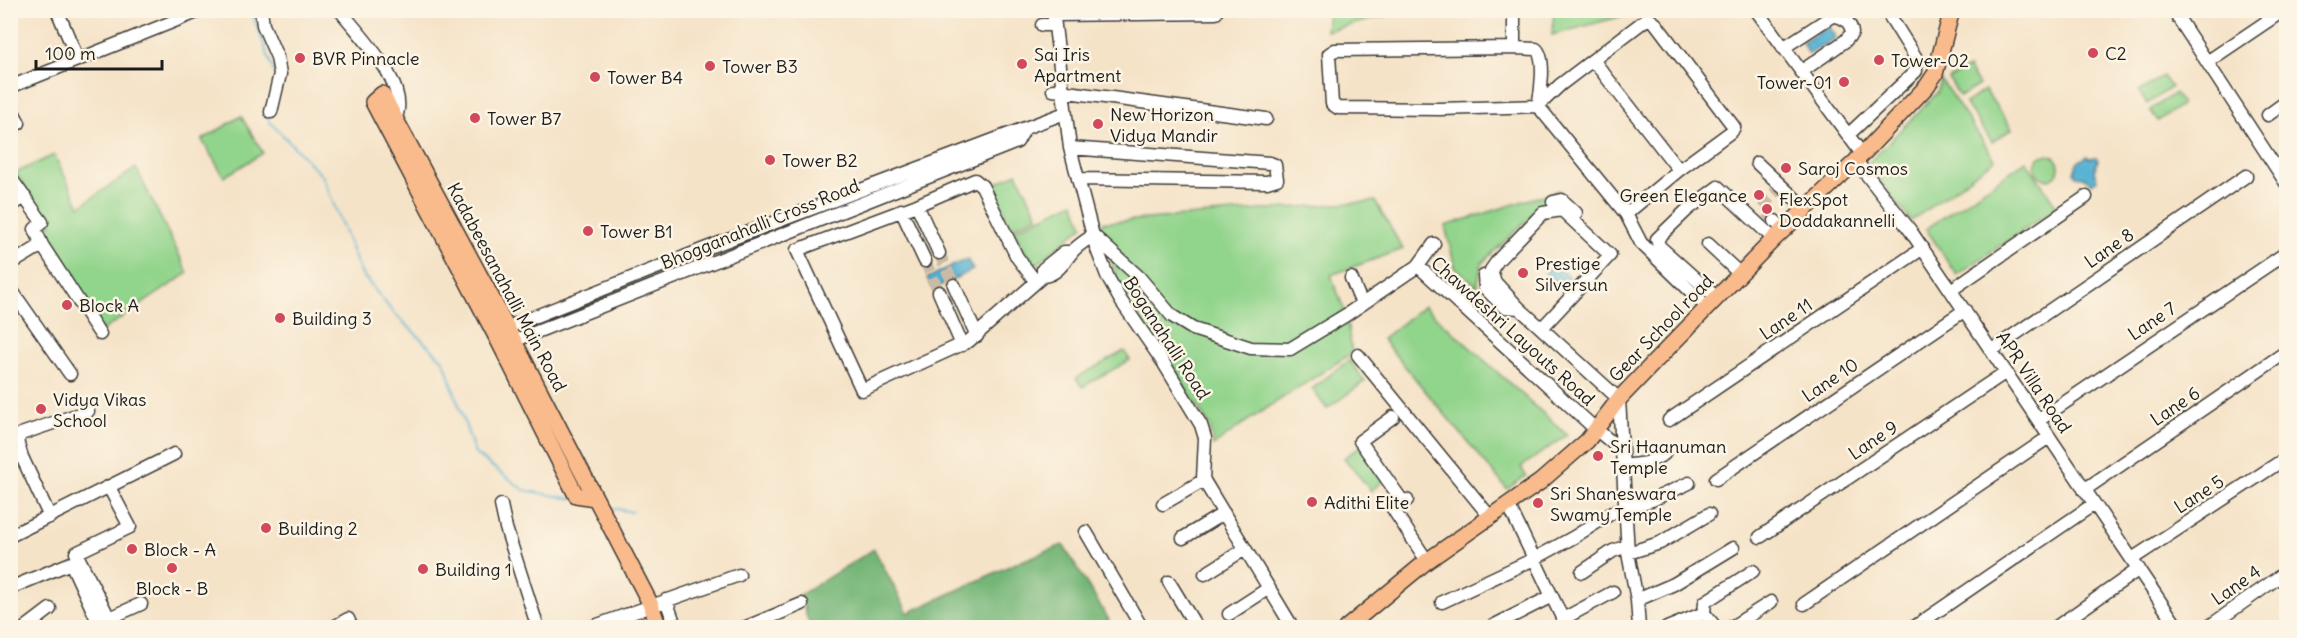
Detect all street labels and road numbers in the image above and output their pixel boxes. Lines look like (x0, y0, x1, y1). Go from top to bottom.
street label: Bhogganahalli Cross Road (657, 173, 863, 274)
street label: Kadabeesanahalli Main Road (442, 179, 572, 396)
street label: Lane 8 (2080, 223, 2138, 273)
street label: Chawdeshri Layouts Road (1426, 251, 1600, 411)
street label: Gear School road (1604, 269, 1718, 387)
street label: Boganahalli Road (1119, 272, 1216, 404)
street label: Lane 11 (1755, 293, 1817, 345)
street label: Lane 7 (2124, 296, 2181, 345)
street label: APR Villa Road (1991, 327, 2077, 438)
street label: Lane 10 (1797, 353, 1863, 407)
street label: Lane 6 (2146, 381, 2204, 431)
street label: Lane 9 (1844, 415, 1902, 465)
street label: Lane 5 (2170, 469, 2228, 519)
street label: Lane 4 (2207, 560, 2265, 610)

